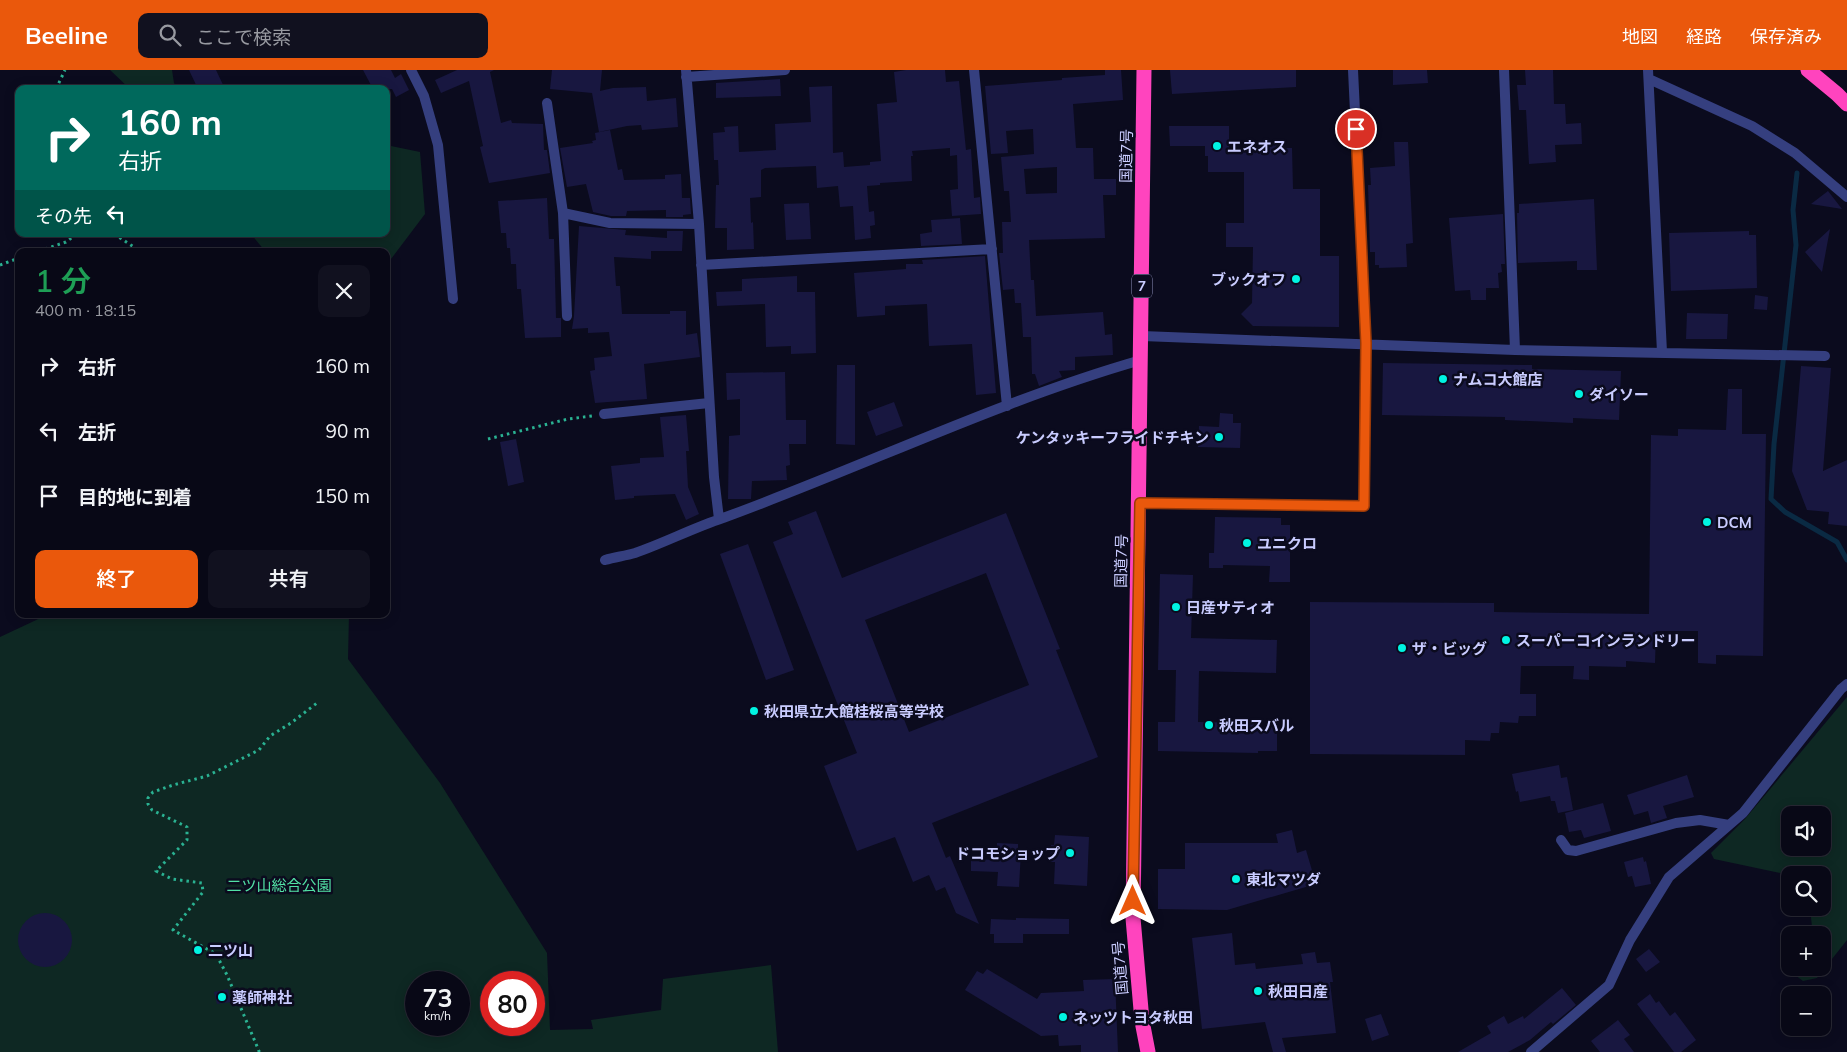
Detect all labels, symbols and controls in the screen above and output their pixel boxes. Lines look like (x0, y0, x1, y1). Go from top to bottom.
search box (138, 13, 488, 58)
text: Beeline (25, 20, 108, 50)
icon: search (156, 21, 184, 49)
text: ここで検索 (196, 25, 291, 49)
text: 地図 (1622, 25, 1658, 48)
text: 経路 (1686, 25, 1722, 48)
text: 保存済み (1750, 25, 1822, 48)
text: 160 m (118, 100, 222, 144)
icon: right (35, 105, 100, 170)
pin (1335, 108, 1377, 150)
icon: arrive (1342, 115, 1370, 143)
street label: 国道7号 (1116, 129, 1136, 183)
place label: エネオス (1227, 137, 1287, 156)
marker: エネオス (1211, 140, 1223, 152)
text: 右折 (118, 147, 162, 175)
icon: left (102, 200, 130, 228)
text: その先 (35, 204, 92, 228)
text: 1 分 (35, 262, 91, 300)
button: close (318, 265, 370, 317)
place label: ブックオフ (1211, 270, 1286, 289)
marker: ブックオフ (1290, 273, 1302, 285)
road number: 7 (1132, 275, 1152, 298)
text: 400 m · 18:15 (35, 300, 136, 320)
icon: right (35, 352, 63, 380)
text: 160 m (314, 354, 370, 378)
text: 右折 (78, 355, 116, 379)
place label: ナムコ大館店 (1453, 370, 1543, 389)
marker: ナムコ大館店 (1437, 373, 1449, 385)
place label: ダイソー (1589, 385, 1649, 404)
marker: ダイソー (1573, 388, 1585, 400)
icon: left (35, 417, 63, 445)
text: 90 m (326, 419, 370, 443)
text: 左折 (78, 420, 116, 444)
place label: ケンタッキーフライドチキン (1016, 428, 1209, 447)
marker: ケンタッキーフライドチキン (1213, 431, 1225, 443)
icon: arrive (35, 482, 63, 510)
text: 150 m (314, 484, 370, 508)
text: 目的地に到着 (78, 485, 192, 509)
place label: DCM (1717, 513, 1752, 532)
marker: DCM (1701, 516, 1713, 528)
street label: 国道7号 (1111, 534, 1131, 588)
place label: ユニクロ (1257, 534, 1317, 553)
marker: ユニクロ (1241, 537, 1253, 549)
button: 終了 (35, 550, 198, 608)
button: 共有 (208, 550, 370, 608)
place label: 日産サティオ (1186, 598, 1275, 617)
marker: 日産サティオ (1170, 601, 1182, 613)
place label: スーパーコインランドリー (1516, 631, 1696, 650)
marker: スーパーコインランドリー (1500, 634, 1512, 646)
place label: ザ・ビッグ (1412, 639, 1487, 658)
marker: ザ・ビッグ (1396, 642, 1408, 654)
place label: 秋田県立大館桂桜高等学校 (764, 702, 944, 721)
marker: 秋田県立大館桂桜高等学校 (748, 705, 760, 717)
place label: 秋田スバル (1219, 716, 1294, 735)
marker: 秋田スバル (1203, 719, 1215, 731)
map controls (1781, 806, 1831, 1036)
button: sound (1781, 806, 1831, 856)
place label: ドコモショップ (955, 844, 1060, 863)
marker: ドコモショップ (1064, 847, 1076, 859)
button: search (1781, 866, 1831, 916)
place label: 東北マツダ (1246, 870, 1321, 889)
marker: 東北マツダ (1230, 873, 1242, 885)
position arrow (1106, 874, 1158, 926)
park label: 二ツ山総合公園 (226, 876, 332, 895)
button: + (1781, 926, 1831, 976)
street label: 国道7号 (1108, 940, 1132, 996)
place label: 二ツ山 (208, 941, 253, 960)
marker: 二ツ山 (192, 944, 204, 956)
speed limit sign: 80 (480, 971, 545, 1036)
text: 73 (422, 982, 453, 1013)
place label: 秋田日産 (1268, 982, 1328, 1001)
marker: 秋田日産 (1252, 985, 1264, 997)
button: − (1781, 986, 1831, 1036)
place label: 薬師神社 (232, 988, 292, 1007)
marker: 薬師神社 (216, 991, 228, 1003)
text: km/h (424, 1008, 451, 1023)
place label: ネッツトヨタ秋田 (1073, 1008, 1193, 1027)
marker: ネッツトヨタ秋田 (1057, 1011, 1069, 1023)

